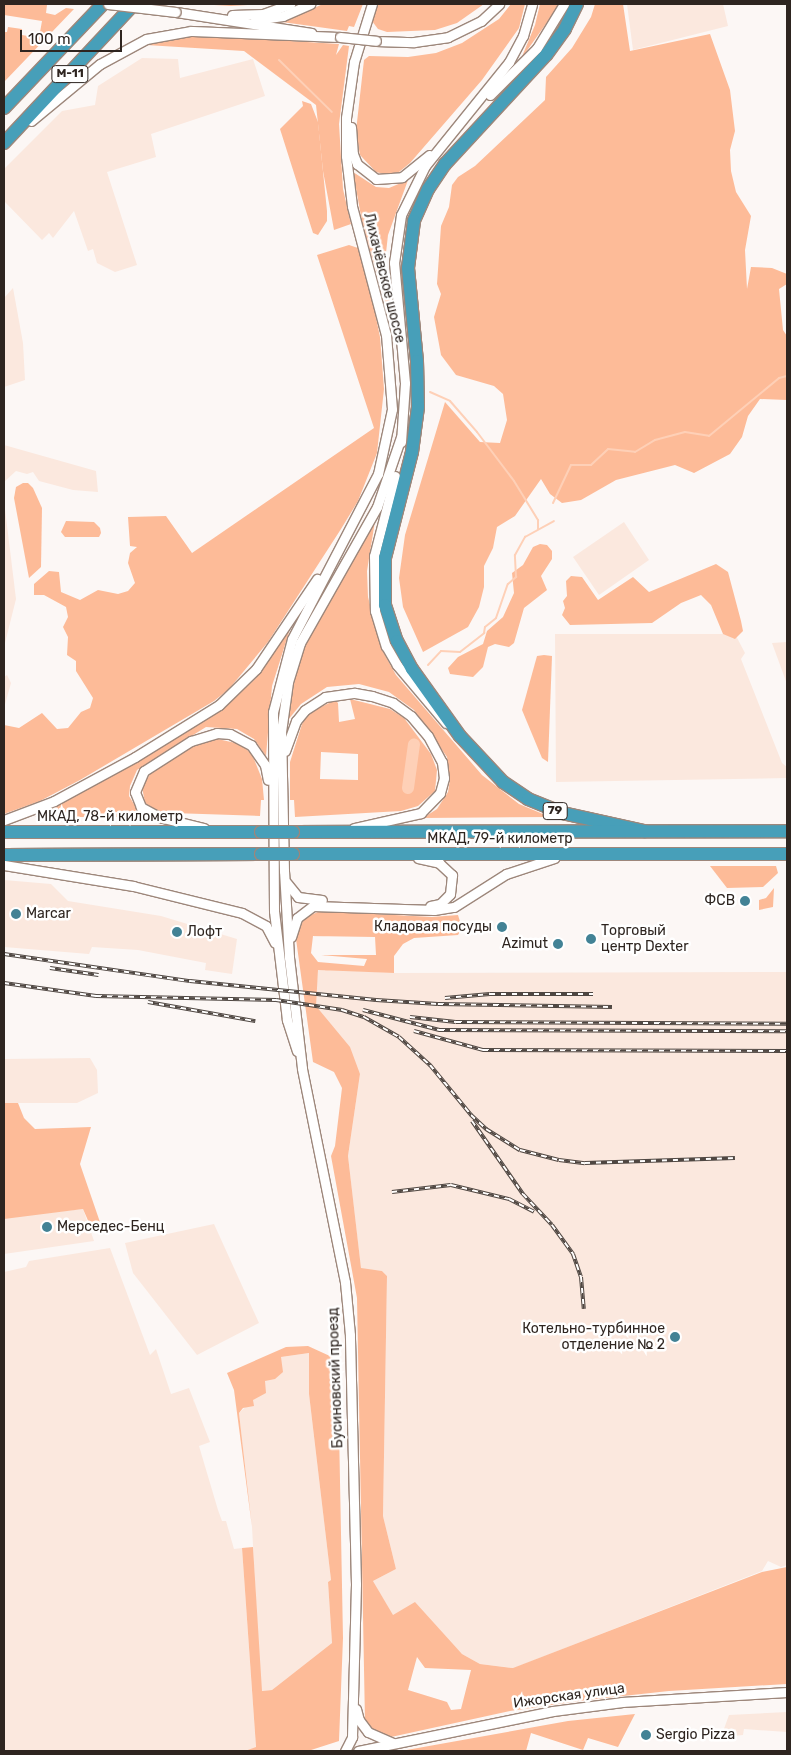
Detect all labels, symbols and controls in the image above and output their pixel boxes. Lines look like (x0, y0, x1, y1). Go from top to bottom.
scale bar (22, 20, 125, 52)
text: 100 m (28, 30, 70, 48)
road number: М-11 (51, 64, 89, 84)
street label: Лихачёвское шоссе (360, 211, 408, 345)
road number: 79 (542, 801, 568, 820)
street label: МКАД, 78-й километр (37, 809, 183, 825)
street label: МКАД, 79-й километр (427, 831, 573, 847)
place label: ФСВ (704, 893, 735, 909)
marker: ФСВ (739, 895, 751, 907)
place label: Marcar (26, 906, 71, 922)
marker: Marcar (10, 908, 22, 920)
place label: Кладовая посуды (374, 919, 492, 935)
marker: Кладовая посуды (496, 921, 508, 933)
place label: Торговый центр Dexter (601, 923, 688, 956)
place label: Лофт (187, 924, 222, 940)
marker: Лофт (171, 926, 183, 938)
marker: Торговый центр Dexter (585, 933, 597, 945)
place label: Azimut (502, 936, 548, 952)
marker: Azimut (552, 938, 564, 950)
place label: Мерседес-Бенц (57, 1219, 164, 1235)
marker: Мерседес-Бенц (41, 1221, 53, 1233)
street label: Бусиновский проезд (325, 1307, 347, 1449)
place label: Котельно-турбинное отделение № 2 (522, 1321, 665, 1354)
marker: Котельно-турбинное отделение № 2 (669, 1331, 681, 1343)
street label: Ижорская улица (512, 1680, 626, 1712)
place label: Sergio Pizza (656, 1727, 735, 1743)
marker: Sergio Pizza (640, 1729, 652, 1741)

